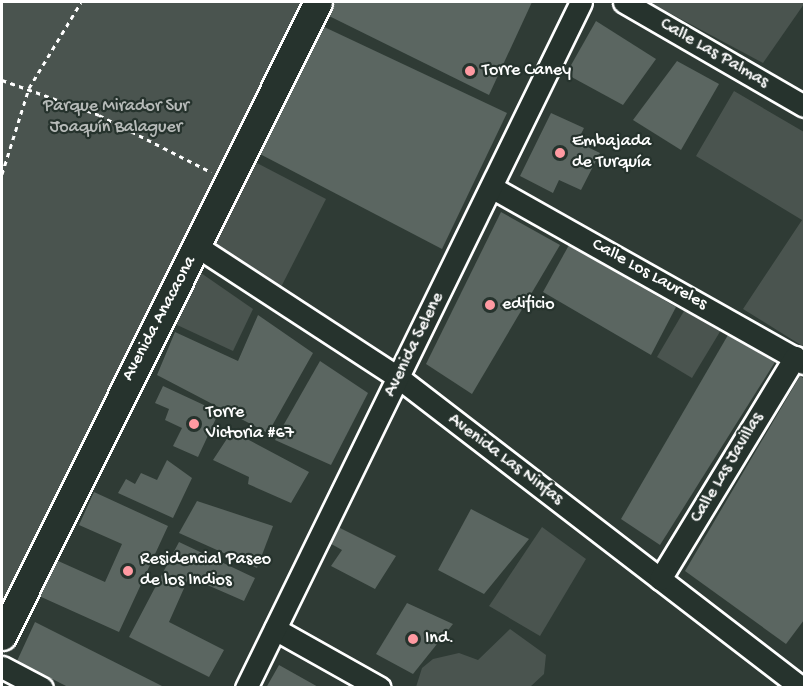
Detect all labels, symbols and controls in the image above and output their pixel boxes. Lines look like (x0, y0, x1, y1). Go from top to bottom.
street label: Calle Las Palmas (656, 14, 772, 94)
place label: Torre Caney (482, 60, 571, 82)
marker: Torre Caney (463, 64, 477, 78)
park label: Parque Mirador Sur Joaquín Balaguer (43, 97, 189, 140)
place label: Embajada de Turquía (572, 132, 651, 174)
marker: Embajada de Turquía (553, 146, 567, 160)
street label: Calle Los Laureles (588, 234, 710, 316)
street label: Avenida Anacaona (118, 253, 202, 385)
street label: Avenida Selene (380, 289, 450, 401)
place label: edificio (502, 294, 555, 316)
marker: edificio (483, 298, 497, 312)
place label: Torre Victoria #67 (206, 403, 294, 446)
street label: Calle Las Javillas (687, 409, 769, 527)
street label: Avenida Las Ninfas (443, 410, 567, 510)
marker: Torre Victoria #67 (187, 417, 201, 431)
place label: Residencial Paseo de los Indios (140, 550, 271, 592)
marker: Residencial Paseo de los Indios (121, 564, 135, 578)
place label: Ind. (425, 628, 454, 650)
marker: Ind. (406, 632, 420, 646)

